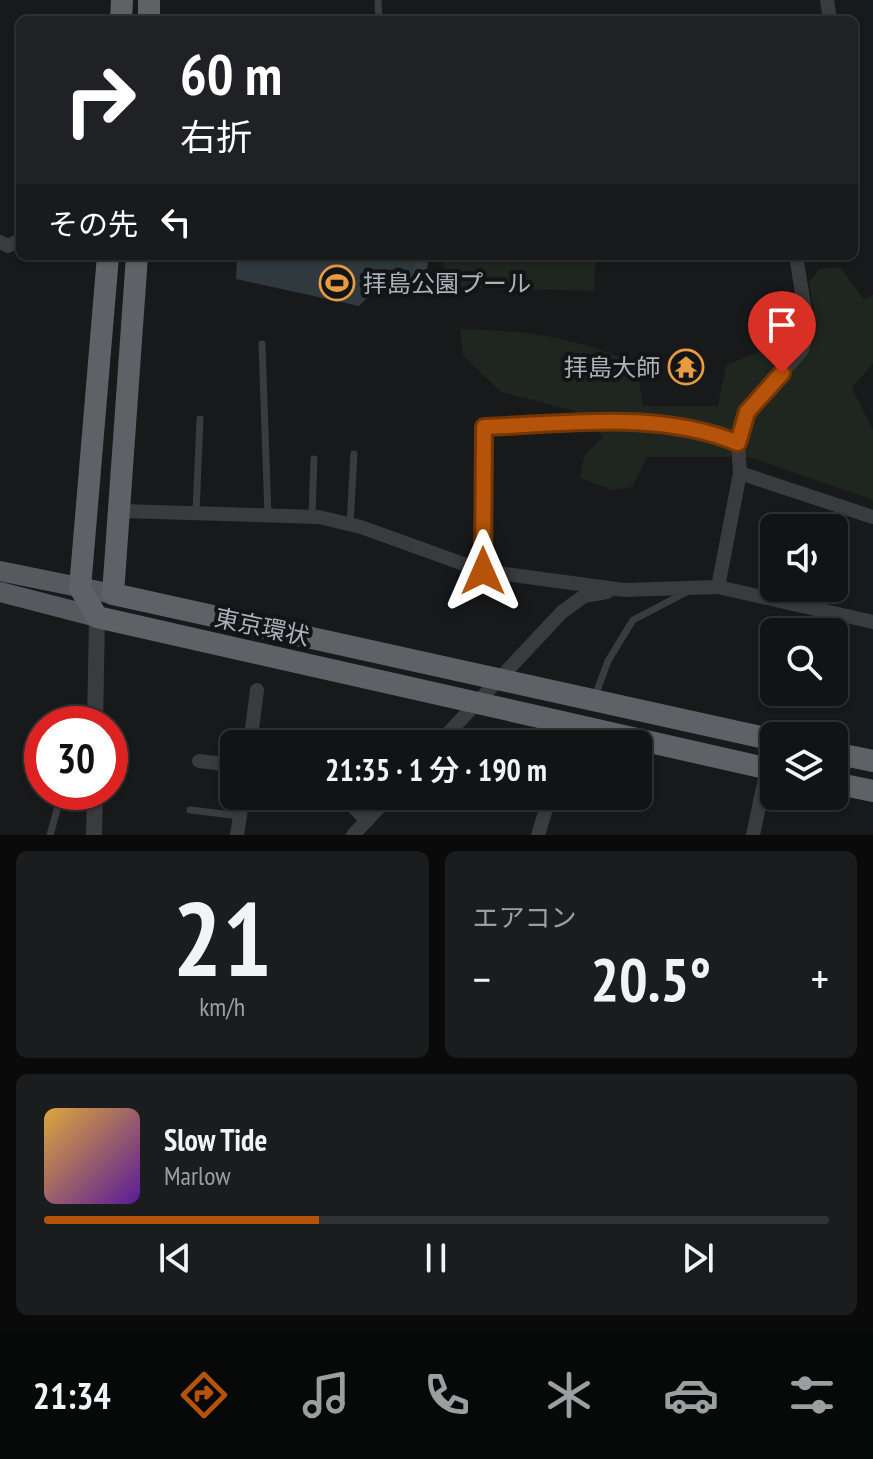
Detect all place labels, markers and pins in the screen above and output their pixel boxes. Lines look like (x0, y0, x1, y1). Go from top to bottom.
sports icon: 拝島公園プール (318, 264, 356, 302)
place label: 拝島公園プール (363, 268, 531, 299)
pin (748, 291, 816, 373)
temple icon: 拝島大師 (667, 348, 705, 386)
place label: 拝島大師 (564, 352, 660, 383)

